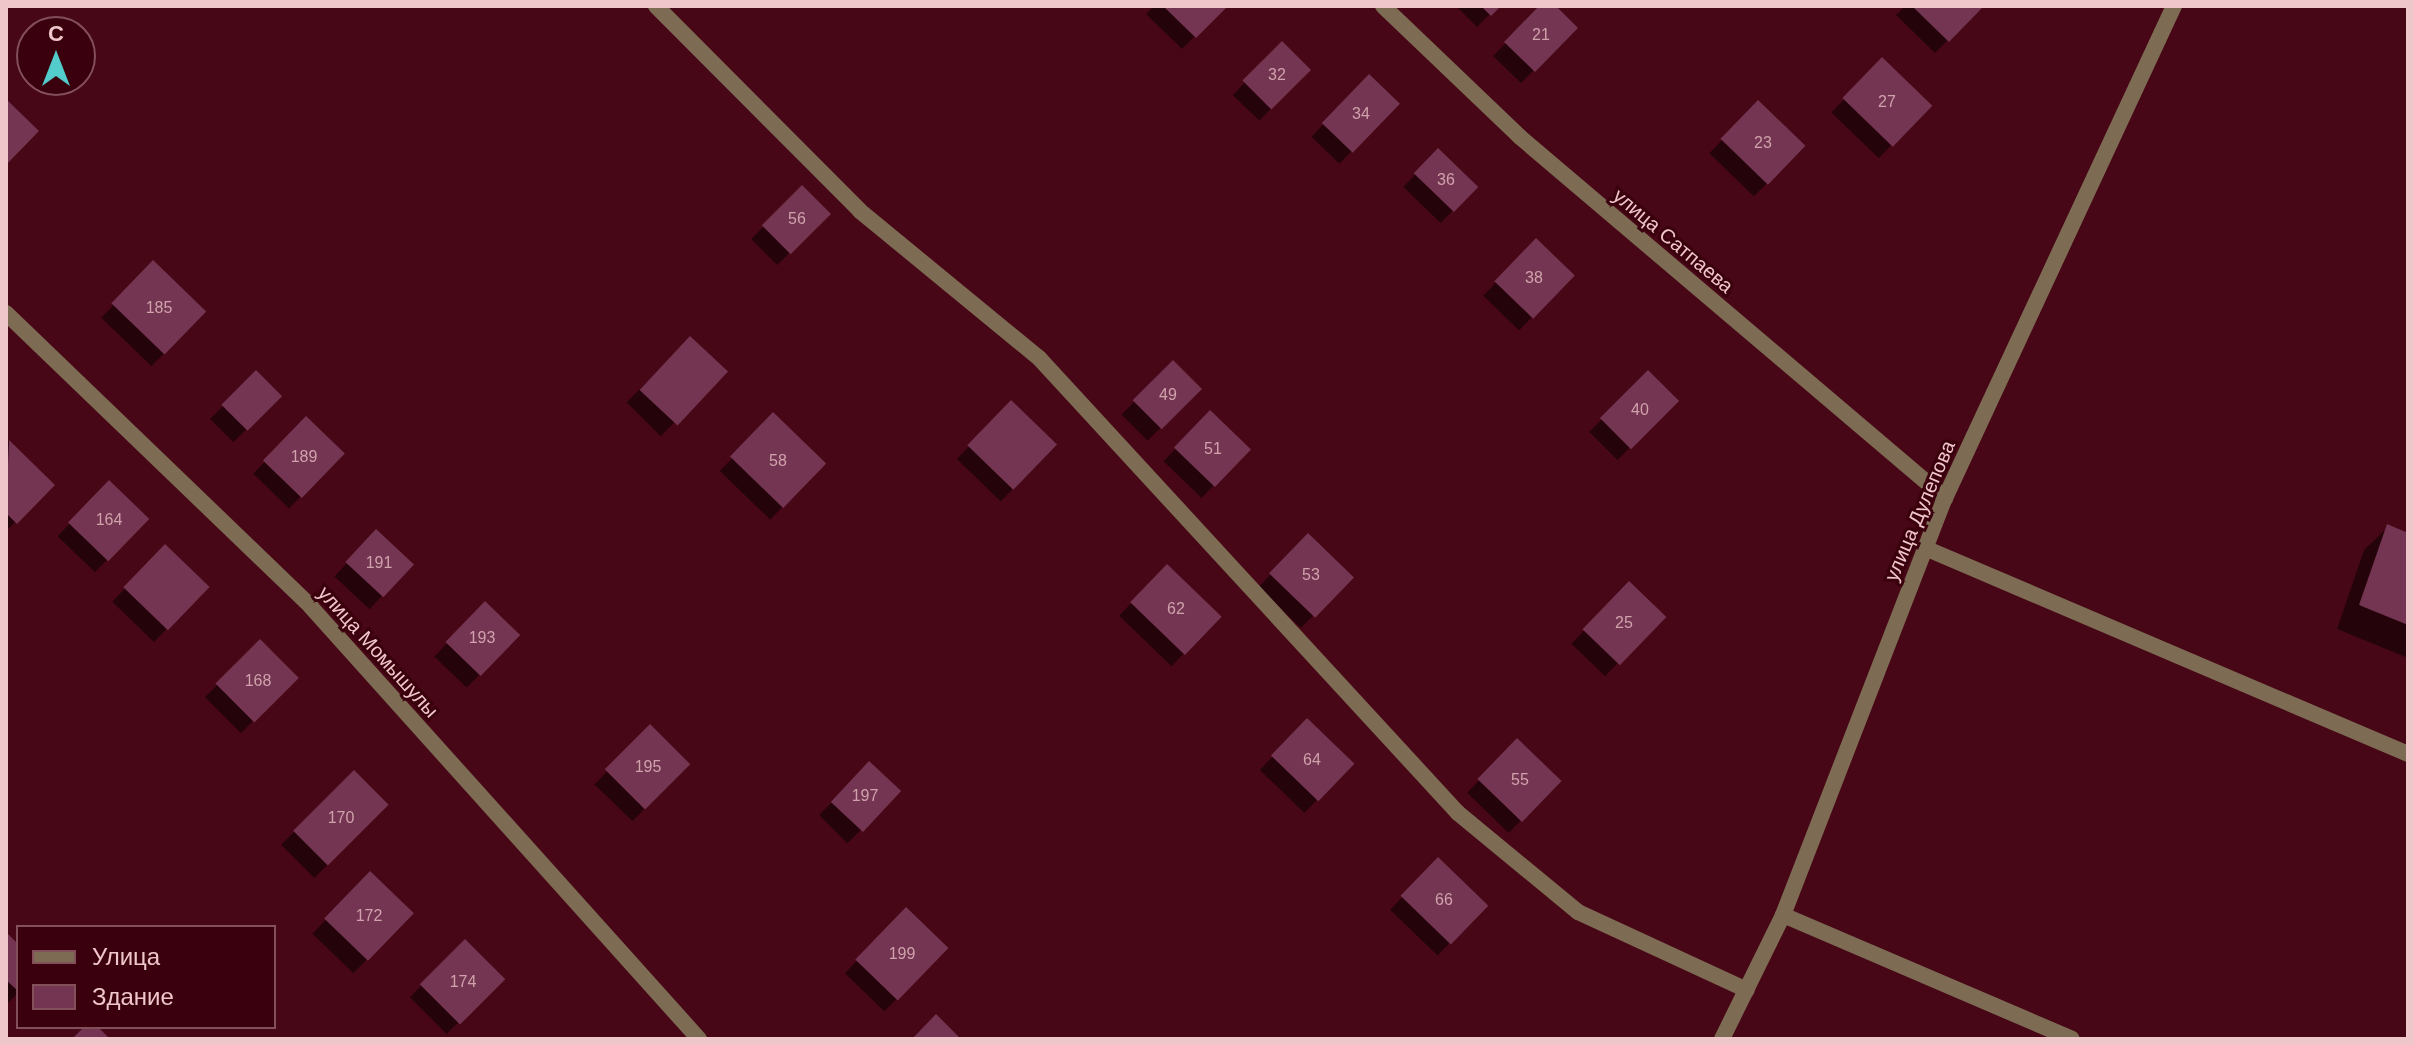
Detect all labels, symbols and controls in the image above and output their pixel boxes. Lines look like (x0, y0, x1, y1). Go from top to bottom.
north arrow (16, 16, 96, 96)
text: С (48, 21, 64, 46)
house number: 21 (1532, 25, 1550, 45)
house number: 32 (1268, 65, 1286, 85)
house number: 27 (1878, 92, 1896, 112)
house number: 34 (1352, 104, 1370, 124)
house number: 23 (1754, 133, 1772, 153)
house number: 36 (1437, 170, 1455, 190)
street label: улица Сатпаева (1608, 184, 1738, 298)
house number: 56 (788, 209, 806, 229)
house number: 38 (1525, 268, 1543, 288)
house number: 185 (146, 298, 172, 318)
house number: 49 (1159, 385, 1177, 405)
house number: 40 (1631, 400, 1649, 420)
street label: улица Дулепова (1880, 437, 1960, 585)
house number: 51 (1204, 439, 1222, 459)
house number: 189 (291, 447, 317, 467)
house number: 58 (769, 451, 787, 471)
house number: 164 (96, 510, 122, 530)
house number: 191 (366, 553, 392, 573)
house number: 53 (1302, 565, 1320, 585)
street label: улица Момышулы (313, 581, 443, 723)
house number: 62 (1167, 599, 1185, 619)
house number: 25 (1615, 613, 1633, 633)
house number: 193 (469, 628, 495, 648)
house number: 168 (245, 671, 271, 691)
house number: 64 (1303, 750, 1321, 770)
house number: 195 (635, 757, 661, 777)
house number: 55 (1511, 770, 1529, 790)
house number: 197 (852, 786, 878, 806)
house number: 170 (328, 808, 354, 828)
house number: 66 (1435, 890, 1453, 910)
house number: 172 (356, 906, 382, 926)
legend (16, 925, 276, 1029)
text: Улица (92, 943, 160, 970)
house number: 199 (889, 944, 915, 964)
house number: 174 (450, 972, 476, 992)
text: Здание (92, 983, 174, 1010)

